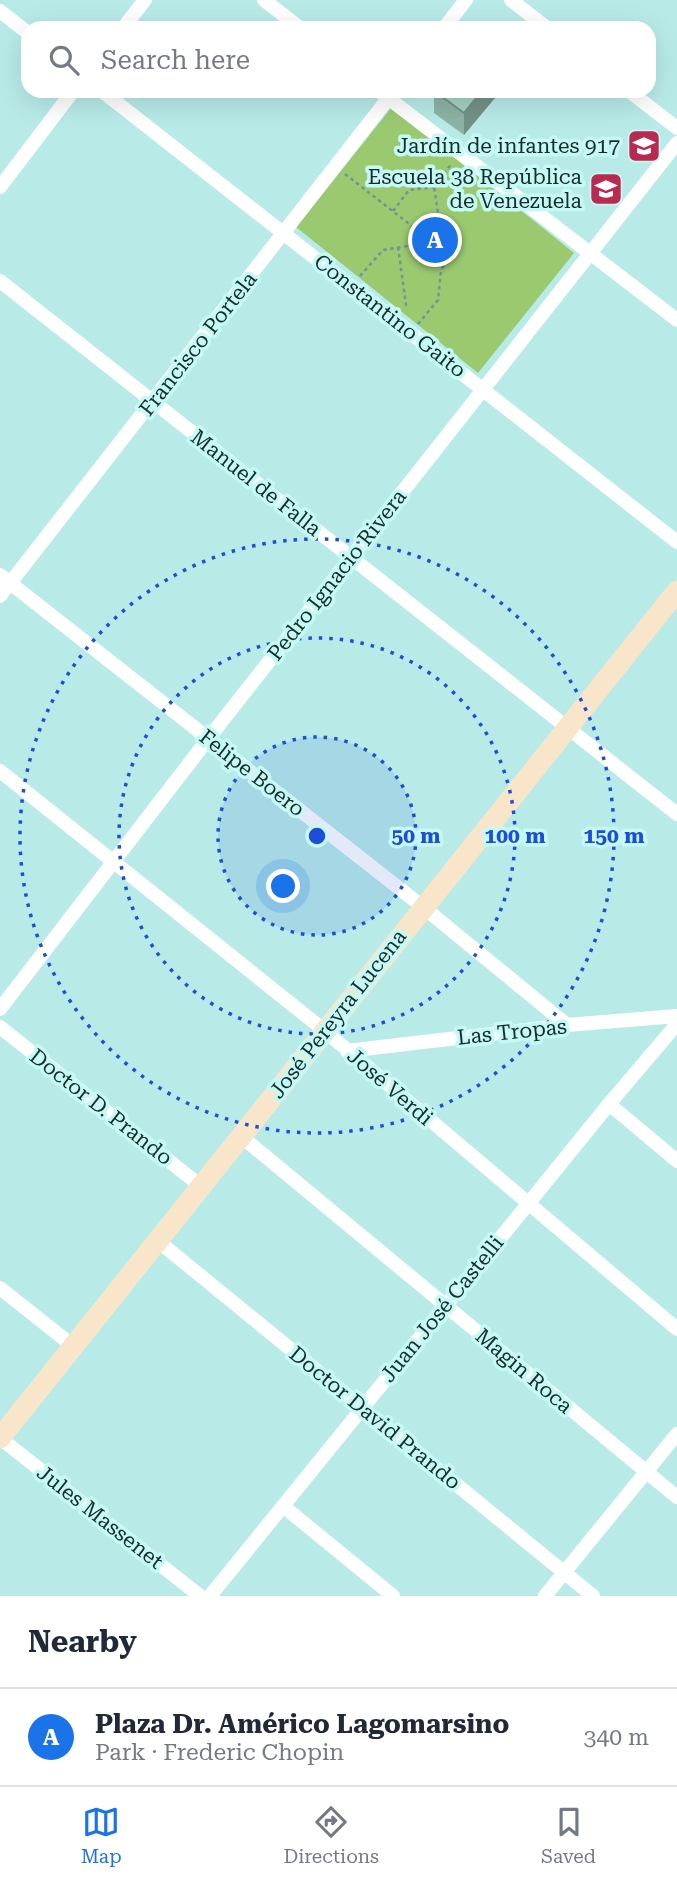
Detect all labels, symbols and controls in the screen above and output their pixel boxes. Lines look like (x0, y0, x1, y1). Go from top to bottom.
search box (21, 21, 656, 98)
icon: search (45, 41, 83, 79)
text: Search here (101, 45, 250, 75)
school or university icon: Jardín de infantes 917 (625, 127, 663, 165)
place label: Jardín de infantes 917 (397, 134, 620, 158)
place label: Escuela 38 República de Venezuela (368, 165, 583, 213)
school or university icon: Escuela 38 República de Venezuela (587, 170, 625, 208)
pin: A (412, 214, 458, 266)
street label: Constantino Gaito (309, 249, 471, 383)
street label: Francisco Portela (134, 267, 262, 421)
street label: Manuel de Falla (186, 425, 326, 542)
street label: Pedro Ignacio Rivera (263, 484, 412, 665)
street label: Felipe Boero (195, 725, 309, 821)
centre of rings (305, 824, 329, 848)
text: 50 m (391, 824, 441, 848)
text: 100 m (485, 824, 545, 848)
text: 150 m (584, 824, 644, 848)
your location (266, 869, 300, 903)
street label: José Pereyra Lucena (265, 924, 412, 1103)
street label: Las Tropas (456, 1014, 568, 1050)
street label: Doctor D. Prando (25, 1044, 177, 1170)
street label: José Verdi (343, 1044, 438, 1131)
street label: Juan José Castelli (376, 1231, 508, 1387)
street label: Magin Roca (471, 1324, 578, 1419)
street label: Doctor David Prando (285, 1342, 465, 1494)
street label: Jules Massenet (32, 1460, 168, 1574)
text: Nearby (28, 1624, 137, 1659)
text: Plaza Dr. Américo Lagomarsino (95, 1709, 509, 1739)
text: A (43, 1724, 59, 1751)
text: 340 m (584, 1724, 649, 1751)
text: Park · Frederic Chopin (95, 1739, 344, 1766)
tab: Map (81, 1803, 122, 1868)
tab: Directions (283, 1803, 379, 1868)
tab: Saved (541, 1803, 596, 1868)

